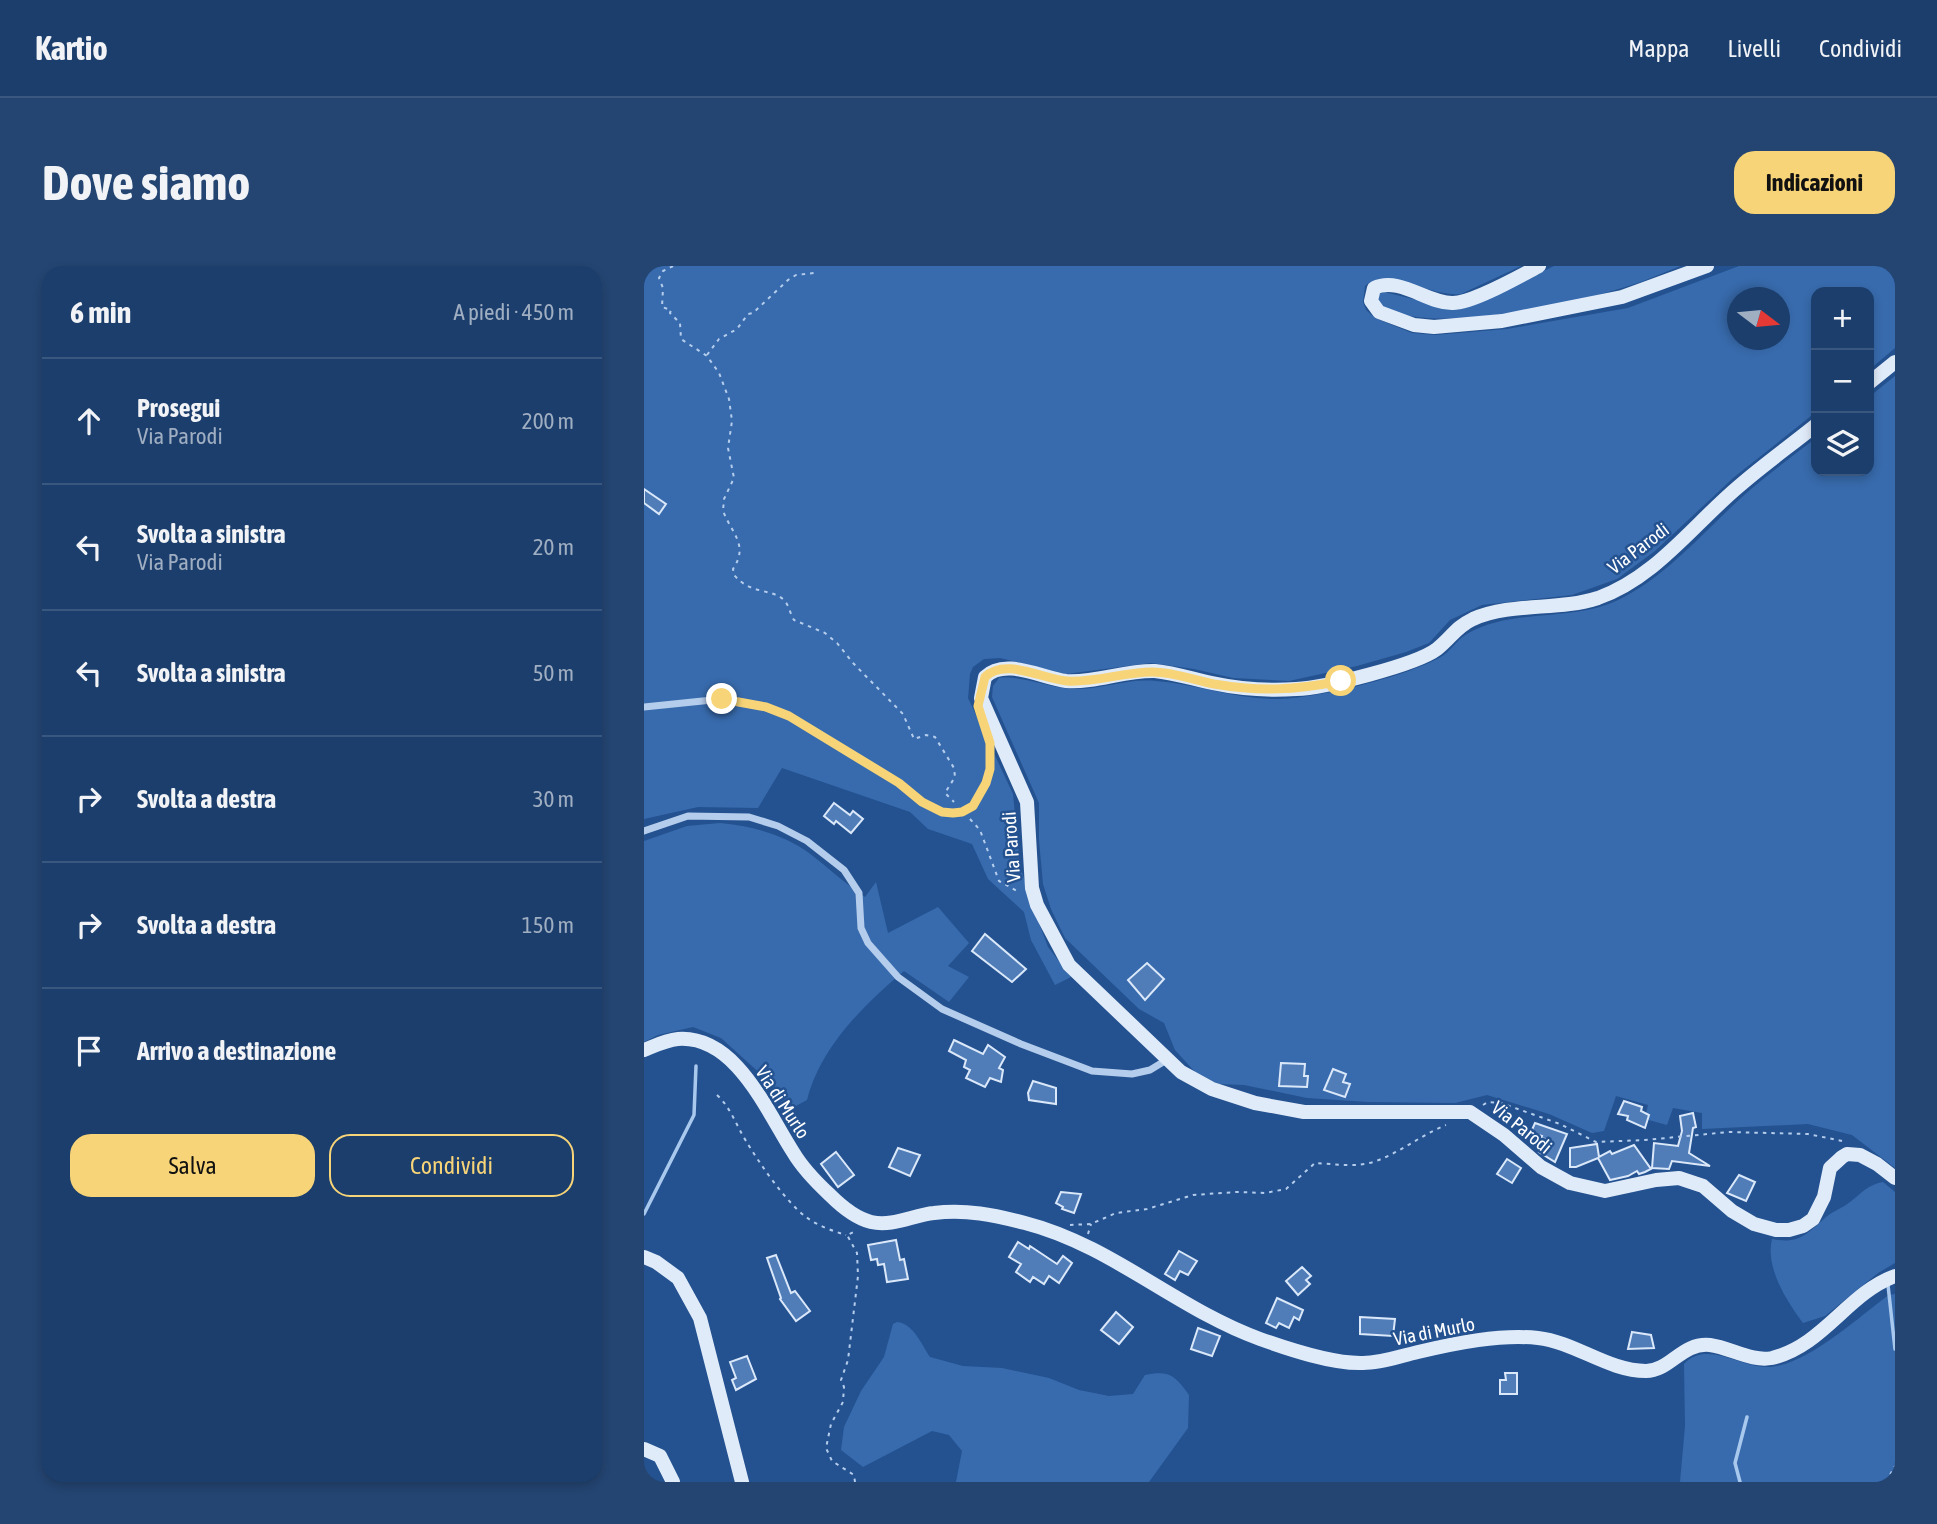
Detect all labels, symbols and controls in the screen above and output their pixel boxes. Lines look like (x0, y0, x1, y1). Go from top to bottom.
text: Kartio (35, 29, 108, 67)
text: Mappa (1628, 35, 1689, 62)
text: Livelli (1727, 35, 1781, 62)
text: Condividi (1819, 35, 1902, 62)
button: Indicazioni (1734, 151, 1895, 214)
text: Dove siamo (42, 154, 250, 210)
north arrow (1727, 287, 1790, 350)
map controls (1811, 287, 1874, 476)
button: + (1811, 287, 1874, 350)
text: 6 min (70, 295, 131, 329)
text: A piedi · 450 m (454, 299, 574, 325)
button: − (1811, 350, 1874, 413)
text: Prosegui (137, 393, 220, 423)
icon: ahead (70, 402, 108, 440)
text: 200 m (522, 408, 574, 434)
button: layers (1811, 413, 1874, 476)
text: Via Parodi (137, 423, 223, 449)
street label: Via Parodi (1603, 518, 1673, 578)
text: Svolta a sinistra (137, 519, 286, 549)
icon: left (70, 528, 108, 566)
text: 20 m (533, 534, 574, 560)
text: Via Parodi (137, 549, 223, 575)
icon: left (70, 654, 108, 692)
text: Svolta a sinistra (137, 658, 286, 688)
text: 50 m (533, 660, 574, 686)
route start (1325, 665, 1356, 696)
route end (706, 683, 737, 714)
icon: right (70, 780, 108, 818)
text: Svolta a destra (137, 784, 276, 814)
text: 30 m (533, 786, 574, 812)
street label: Via Parodi (998, 811, 1024, 883)
icon: right (70, 906, 108, 944)
text: Svolta a destra (137, 910, 276, 940)
text: 150 m (522, 912, 574, 938)
icon: arrive (70, 1032, 108, 1070)
text: Arrivo a destinazione (137, 1036, 336, 1066)
street label: Via di Murlo (751, 1061, 815, 1143)
street label: Via Parodi (1488, 1096, 1556, 1158)
button: Salva (70, 1134, 315, 1197)
button: Condividi (329, 1134, 574, 1197)
street label: Via di Murlo (1391, 1312, 1477, 1350)

